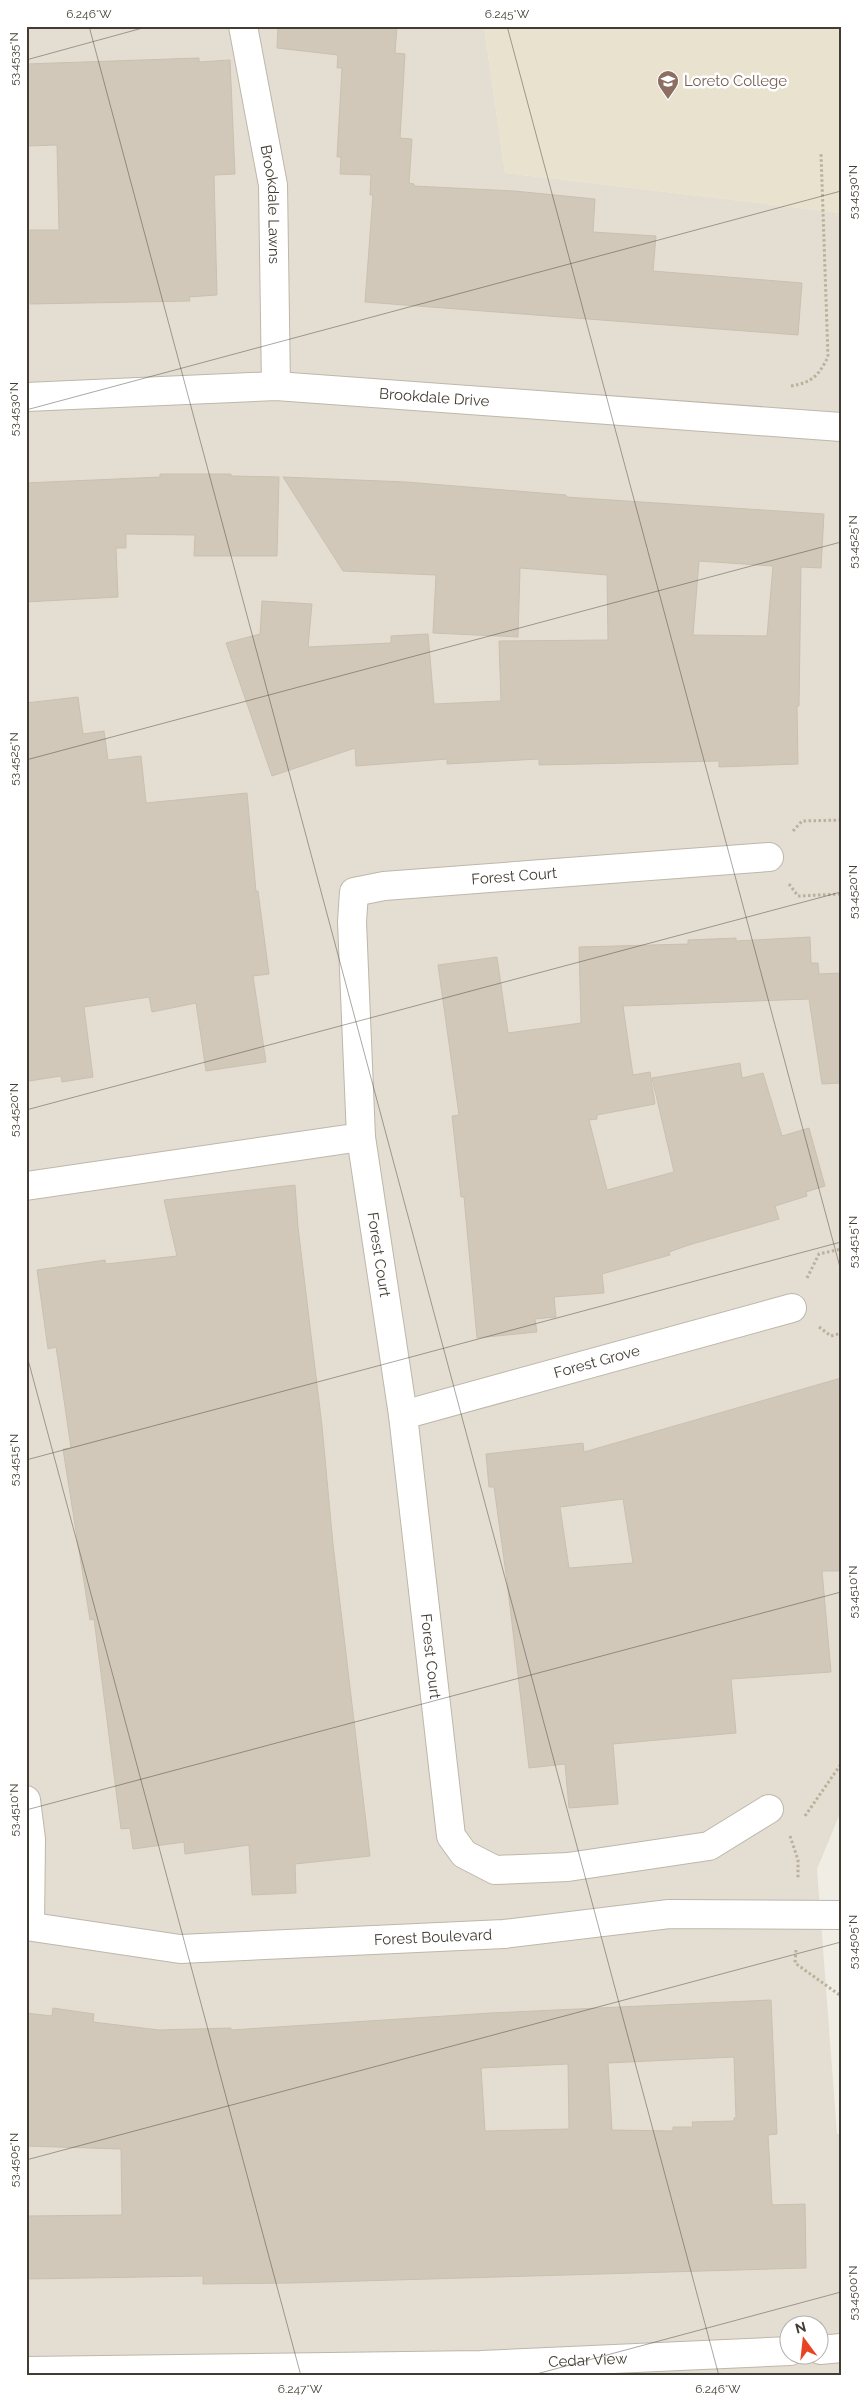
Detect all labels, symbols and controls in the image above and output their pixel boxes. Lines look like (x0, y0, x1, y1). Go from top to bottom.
text: 6.246°W (66, 7, 112, 21)
text: 6.245°W (485, 7, 530, 21)
text: 53.4535°N (7, 32, 21, 86)
school or university icon: Loreto College (656, 69, 680, 100)
place label: Loreto College (684, 72, 787, 90)
street label: Brookdale Lawns (257, 143, 283, 264)
text: 53.4530°N (846, 165, 860, 219)
text: 53.4530°N (7, 382, 21, 436)
street label: Brookdale Drive (379, 385, 490, 410)
text: 53.4525°N (846, 515, 860, 569)
text: 53.4525°N (7, 732, 21, 786)
street label: Forest Court (471, 864, 558, 888)
text: 53.4520°N (846, 865, 860, 919)
text: 53.4520°N (7, 1083, 21, 1137)
street label: Forest Court (363, 1211, 394, 1298)
text: 53.4515°N (846, 1216, 860, 1268)
street label: Forest Grove (552, 1341, 642, 1382)
text: 53.4515°N (7, 1434, 21, 1486)
text: 53.4510°N (846, 1565, 860, 1619)
street label: Forest Court (417, 1613, 444, 1700)
text: 53.4510°N (7, 1783, 21, 1837)
text: 53.4505°N (846, 1915, 860, 1969)
street label: Forest Boulevard (374, 1926, 492, 1949)
text: 53.4505°N (7, 2133, 21, 2187)
text: 53.4500°N (846, 2265, 860, 2321)
north arrow (780, 2314, 830, 2364)
text: N (793, 2318, 808, 2337)
street label: Cedar View (548, 2349, 628, 2371)
text: 6.247°W (278, 2382, 323, 2396)
text: 6.246°W (695, 2382, 741, 2396)

